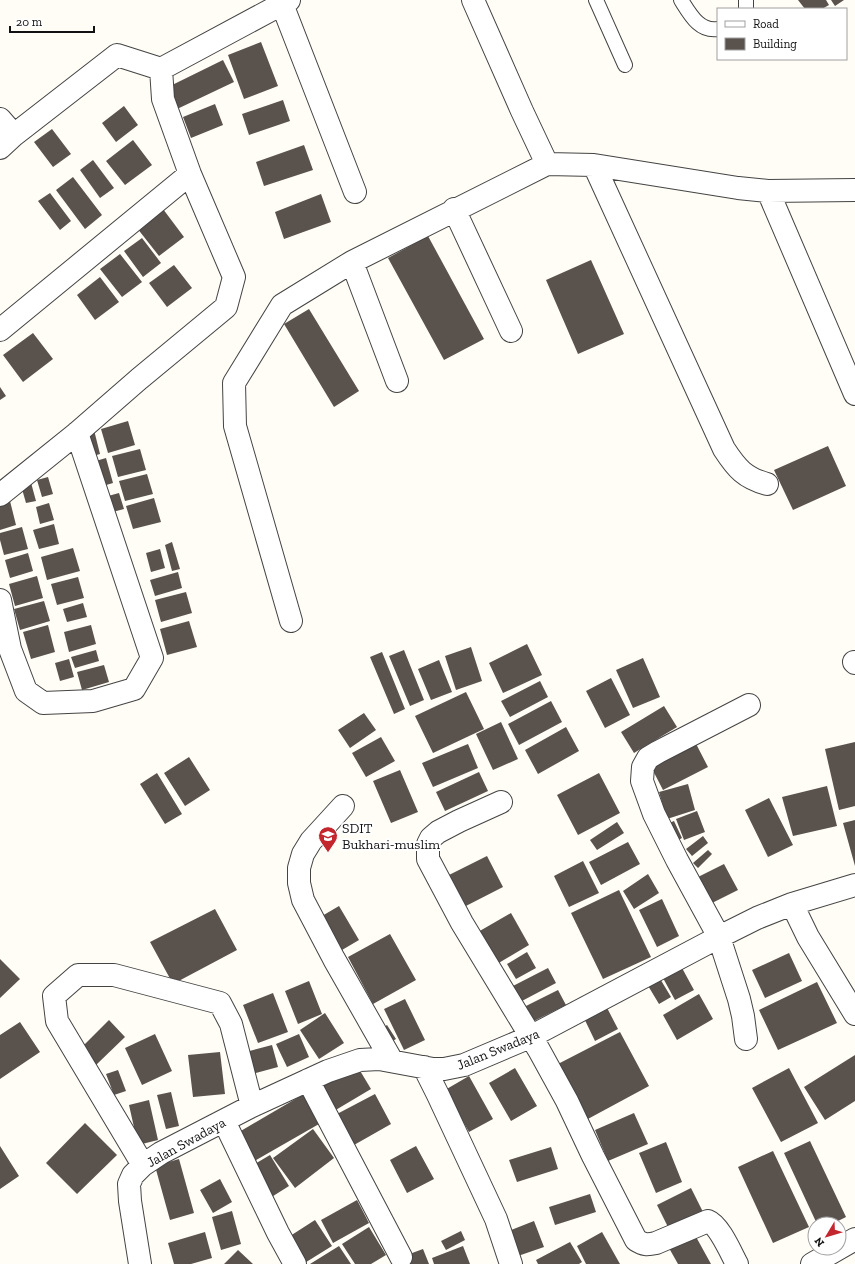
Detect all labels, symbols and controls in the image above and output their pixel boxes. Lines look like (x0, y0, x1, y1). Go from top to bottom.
scale bar (10, 8, 94, 34)
legend (717, 8, 847, 60)
text: 20 m (16, 15, 43, 29)
text: Road (753, 17, 779, 31)
text: Building (753, 37, 797, 51)
place label: SDIT Bukhari-muslim (342, 820, 440, 853)
school or university icon: SDIT Bukhari-muslim (317, 825, 339, 853)
street label: Jalan Swadaya (454, 1025, 542, 1074)
street label: Jalan Swadaya (144, 1114, 229, 1171)
north arrow (807, 1216, 847, 1256)
text: N (811, 1234, 827, 1249)

